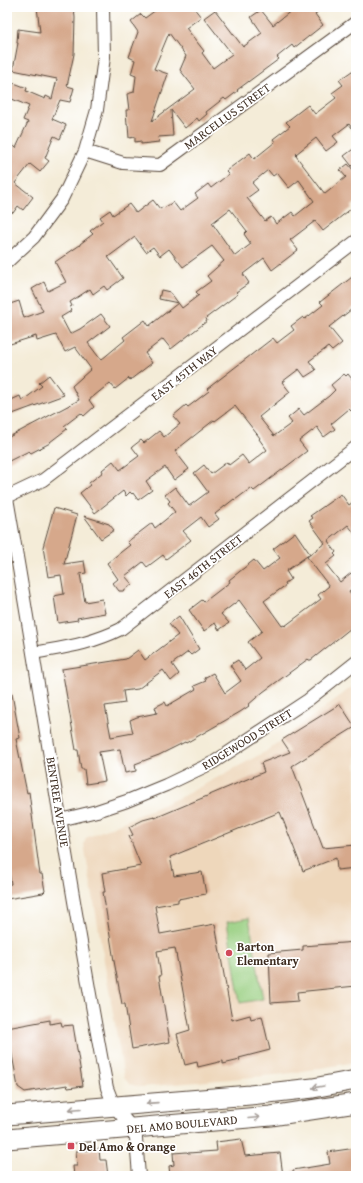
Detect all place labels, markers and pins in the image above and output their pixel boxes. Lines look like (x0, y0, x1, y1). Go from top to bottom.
place label: Barton Elementary (237, 938, 300, 969)
marker: Barton Elementary (224, 948, 234, 958)
place label: Del Amo & Orange (79, 1138, 176, 1155)
marker: Del Amo & Orange (66, 1141, 76, 1151)

